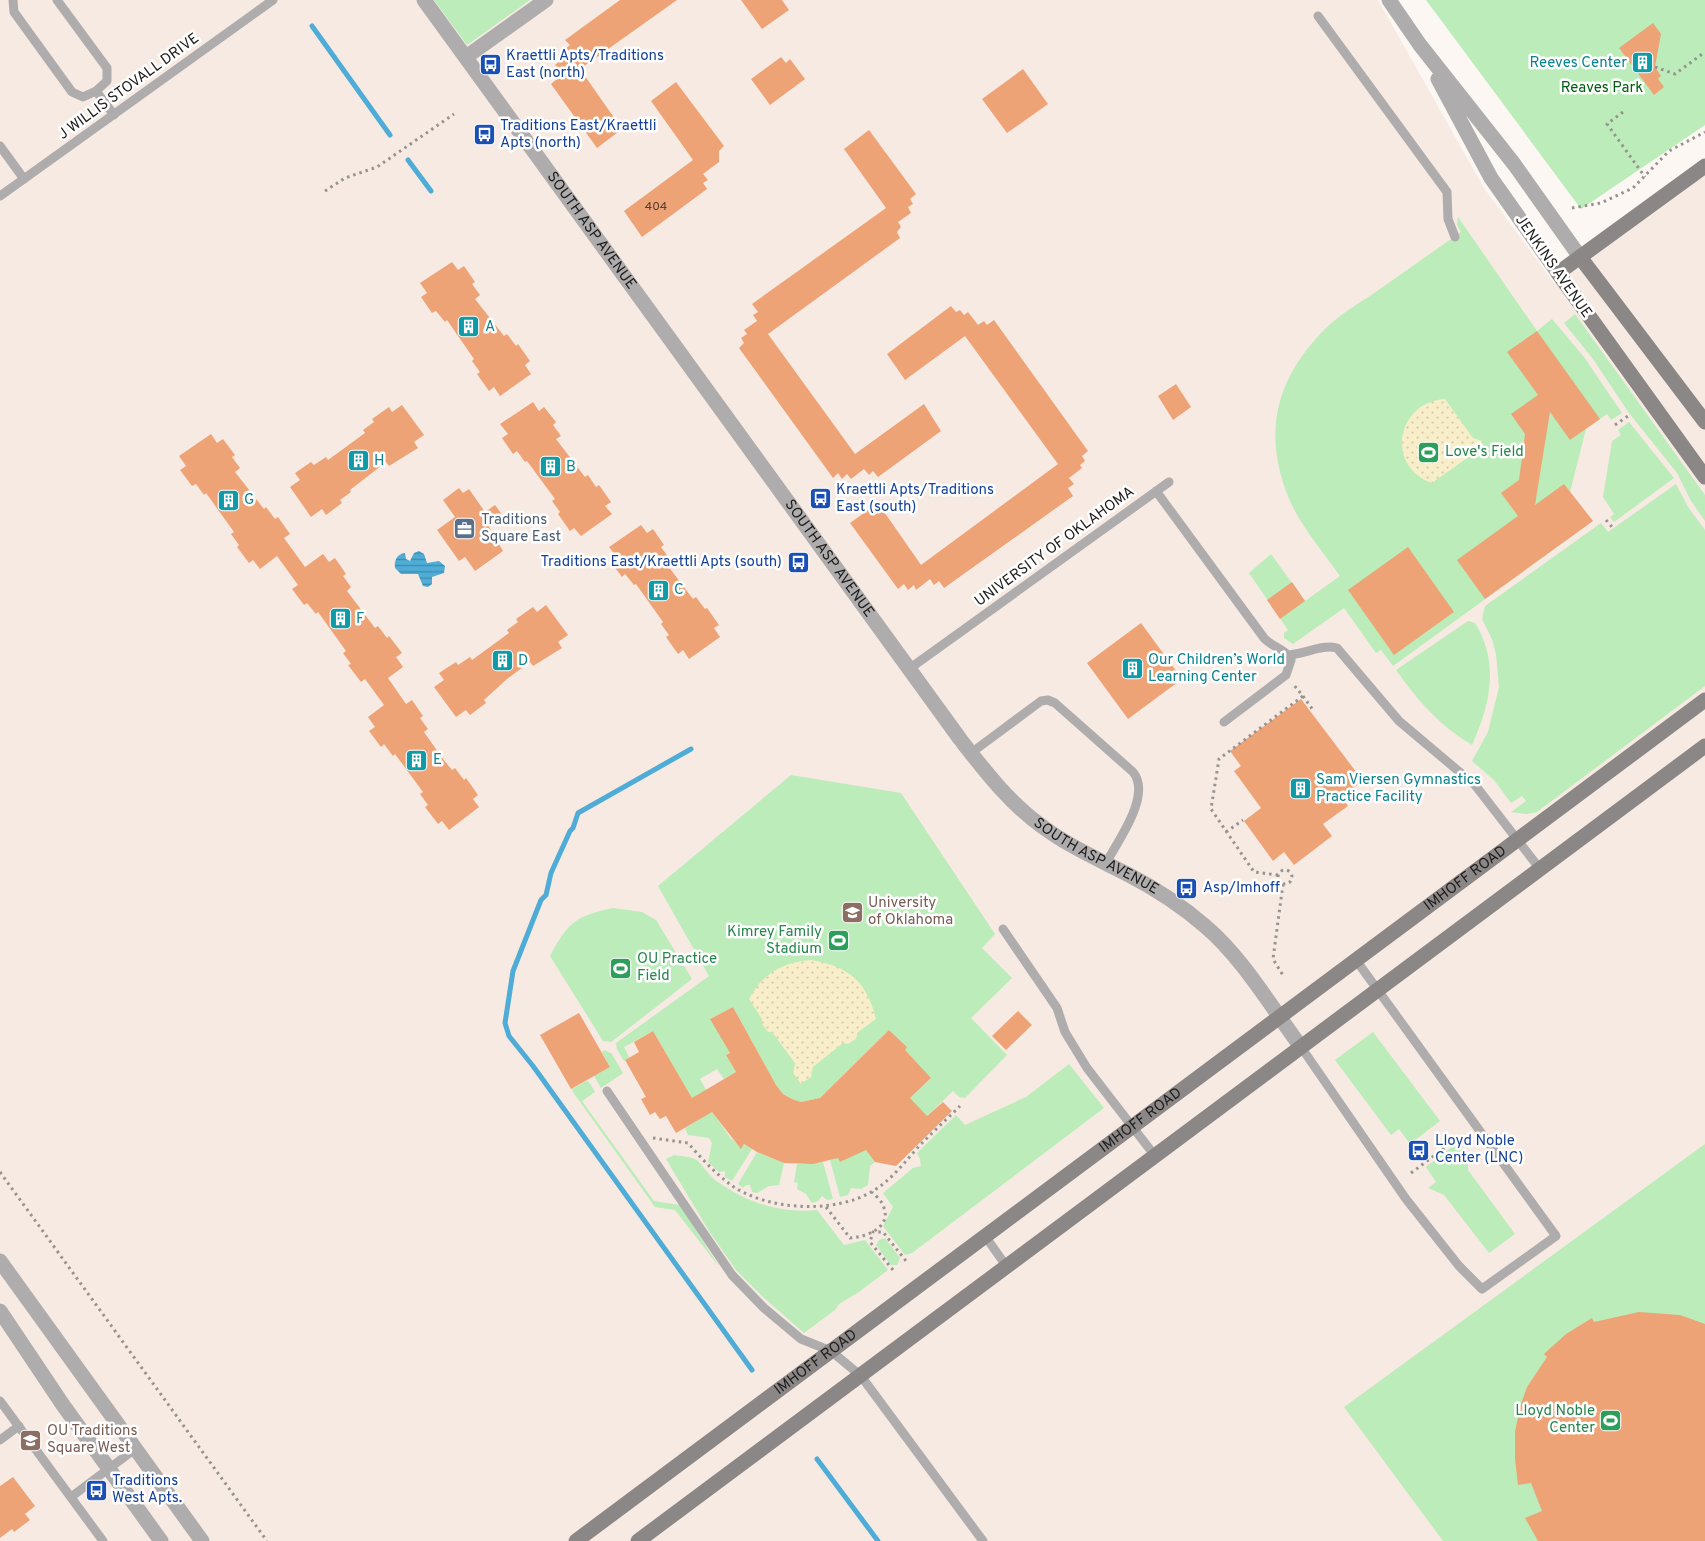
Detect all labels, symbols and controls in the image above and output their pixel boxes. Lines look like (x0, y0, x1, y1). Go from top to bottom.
street label: J WILLIS STOVALL DRIVE (55, 29, 203, 145)
place label: Kraettli Apts/Traditions East (north) (506, 47, 664, 83)
building icon: Reeves Center (1631, 51, 1655, 75)
bus stop icon: Kraettli Apts/Traditions East (north) (478, 53, 502, 77)
place label: Reeves Center (1529, 54, 1627, 73)
park label: Reaves Park (1561, 79, 1643, 98)
place label: Traditions East/Kraettli Apts (north) (500, 117, 656, 153)
bus stop icon: Traditions East/Kraettli Apts (north) (472, 123, 496, 147)
street label: SOUTH ASP AVENUE (542, 168, 640, 293)
house number: 404 (645, 199, 667, 215)
street label: JENKINS AVENUE (1510, 212, 1596, 322)
building icon: A (457, 315, 481, 339)
place label: A (485, 318, 495, 337)
sports icon: Love's Field (1417, 440, 1441, 464)
place label: Love's Field (1445, 443, 1524, 462)
building icon: H (346, 449, 370, 473)
place label: H (374, 452, 385, 471)
building icon: B (538, 455, 562, 479)
place label: B (566, 458, 576, 477)
place label: Kraettli Apts/Traditions East (south) (836, 481, 994, 517)
street label: UNIVERSITY OF OKLAHOMA (971, 483, 1139, 611)
bus stop icon: Kraettli Apts/Traditions East (south) (808, 487, 832, 511)
building icon: G (216, 488, 240, 512)
place label: G (244, 491, 254, 510)
street label: SOUTH ASP AVENUE (780, 496, 878, 621)
place label: Traditions Square East (481, 511, 561, 547)
office icon: Traditions Square East (453, 517, 477, 541)
bus stop icon: Traditions East/Kraettli Apts (south) (786, 550, 810, 574)
place label: Traditions East/Kraettli Apts (south) (541, 553, 782, 572)
building icon: C (646, 578, 670, 602)
place label: C (674, 581, 684, 600)
building icon: F (328, 607, 352, 631)
place label: F (356, 610, 364, 629)
building icon: D (490, 649, 514, 673)
place label: Our Children’s World Learning Center (1148, 651, 1285, 687)
place label: D (518, 652, 528, 671)
building icon: Our Children’s World Learning Center (1120, 657, 1144, 681)
building icon: E (405, 748, 429, 772)
place label: E (433, 751, 442, 770)
place label: Sam Viersen Gymnastics Practice Facility (1316, 771, 1481, 807)
building icon: Sam Viersen Gymnastics Practice Facility (1288, 777, 1312, 801)
street label: SOUTH ASP AVENUE (1029, 814, 1162, 899)
street label: IMHOFF ROAD (1420, 842, 1510, 915)
bus stop icon: Asp/Imhoff (1175, 876, 1199, 900)
place label: Asp/Imhoff (1203, 879, 1280, 898)
place label: University of Oklahoma (868, 894, 953, 930)
school or university icon: University of Oklahoma (840, 900, 864, 924)
place label: Kimrey Family Stadium (727, 923, 822, 959)
sports icon: Kimrey Family Stadium (826, 929, 850, 953)
place label: OU Practice Field (637, 950, 717, 986)
sports icon: OU Practice Field (609, 956, 633, 980)
street label: IMHOFF ROAD (1095, 1083, 1186, 1157)
place label: Lloyd Noble Center (LNC) (1435, 1132, 1523, 1168)
bus stop icon: Lloyd Noble Center (LNC) (1407, 1138, 1431, 1162)
street label: IMHOFF ROAD (771, 1325, 861, 1399)
place label: Lloyd Noble Center (1515, 1402, 1595, 1438)
sports icon: Lloyd Noble Center (1599, 1408, 1623, 1432)
place label: OU Traditions Square West (47, 1422, 138, 1458)
school or university icon: OU Traditions Square West (19, 1428, 43, 1452)
place label: Traditions West Apts. (112, 1472, 182, 1508)
bus stop icon: Traditions West Apts. (84, 1478, 108, 1502)

